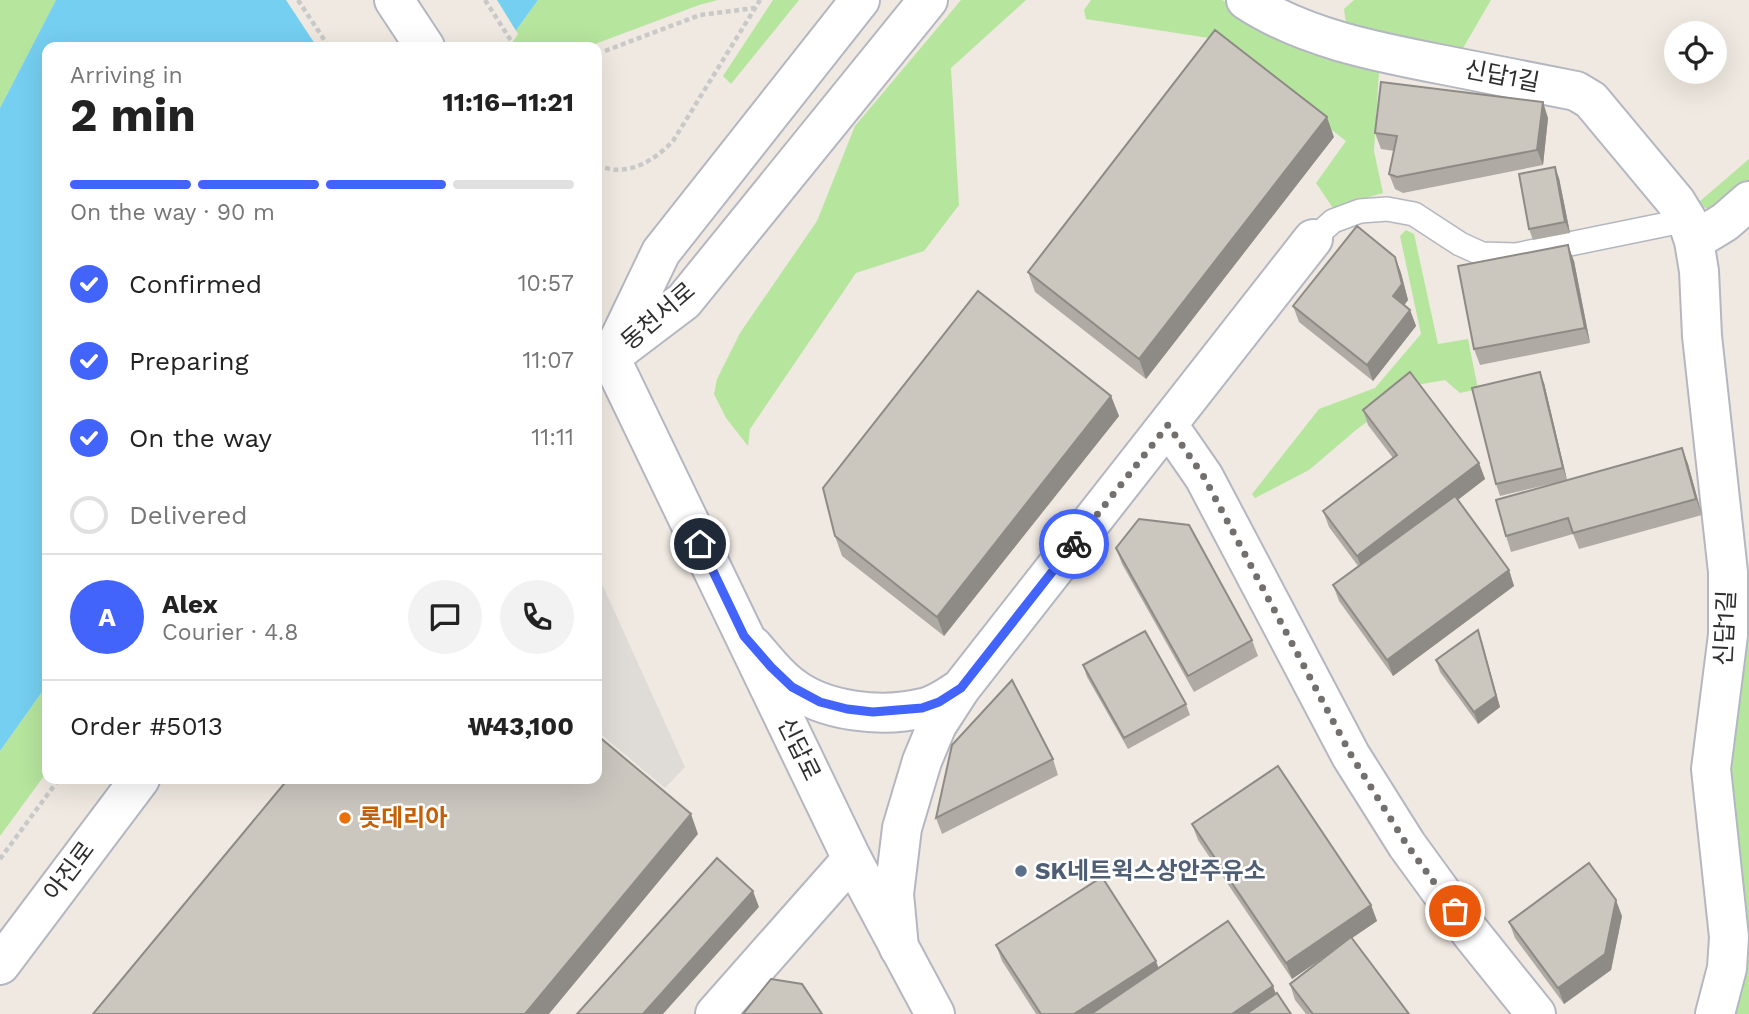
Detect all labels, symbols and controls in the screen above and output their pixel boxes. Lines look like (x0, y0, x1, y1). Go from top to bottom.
map controls (1664, 21, 1727, 84)
button: locate (1664, 21, 1727, 84)
street label: 신답1길 (1462, 55, 1542, 97)
text: Arriving in (70, 62, 183, 89)
text: 11:16–11:21 (443, 87, 574, 117)
text: 2 min (70, 88, 196, 142)
text: On the way · 90 m (70, 199, 275, 226)
icon: check (70, 265, 108, 303)
text: Confirmed (129, 269, 262, 299)
text: 10:57 (518, 270, 574, 297)
street label: 동천서로 (615, 276, 701, 356)
icon: check (70, 342, 108, 380)
text: Preparing (129, 346, 249, 376)
text: 11:07 (523, 347, 574, 374)
icon: check (70, 419, 108, 457)
text: On the way (129, 423, 272, 453)
text: 11:11 (531, 424, 574, 451)
text: Delivered (129, 500, 248, 530)
courier (1039, 509, 1109, 579)
pin (670, 514, 730, 574)
icon: home (681, 525, 719, 563)
icon: bike (1055, 525, 1093, 563)
button: chat (408, 580, 482, 654)
button: phone (500, 580, 574, 654)
text: Alex (162, 589, 218, 619)
street label: 신답1길 (1709, 590, 1741, 666)
text: A (98, 602, 116, 632)
text: Courier · 4.8 (162, 619, 298, 646)
text: Order #5013 (70, 711, 223, 741)
text: ₩43,100 (467, 711, 574, 741)
street label: 신답로 (772, 713, 826, 785)
place label: 롯데리아 (359, 804, 447, 832)
marker: 롯데리아 (337, 810, 353, 826)
street label: 아진로 (38, 836, 100, 906)
place label: SK네트윅스상안주유소 (1035, 857, 1266, 885)
marker: SK네트윅스상안주유소 (1013, 863, 1029, 879)
pin (1425, 881, 1485, 941)
icon: bag (1436, 892, 1474, 930)

